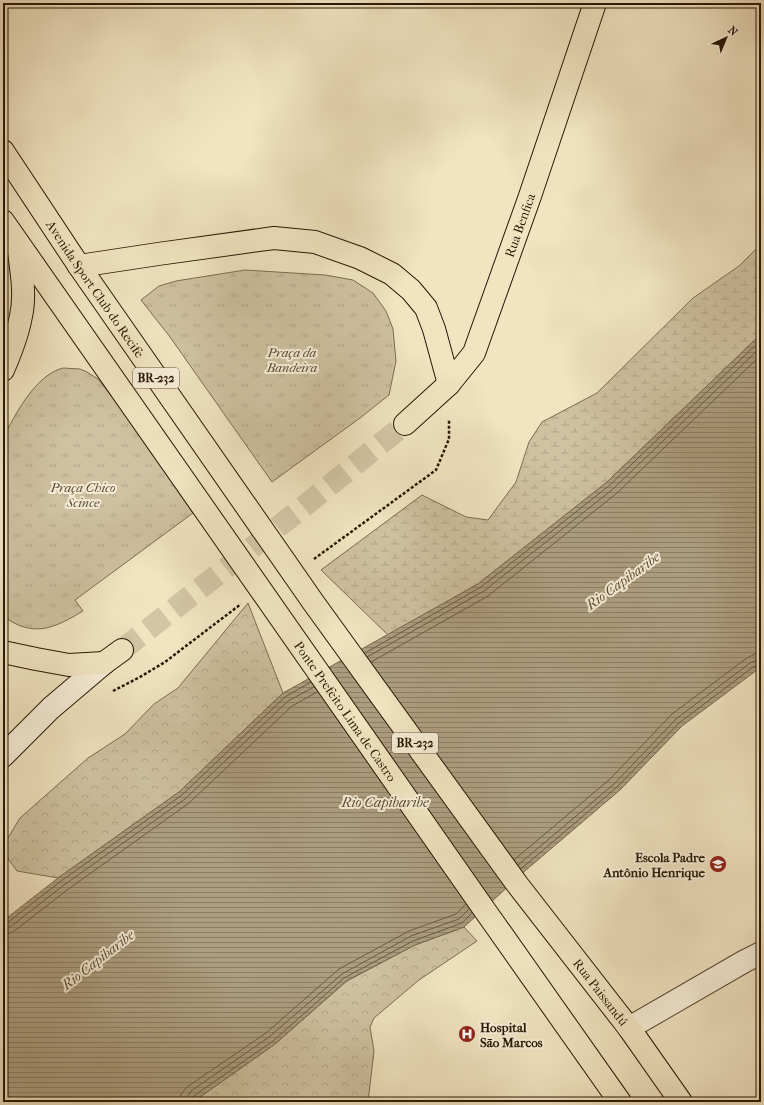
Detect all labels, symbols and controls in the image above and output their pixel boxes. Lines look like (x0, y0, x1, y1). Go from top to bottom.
north arrow (706, 18, 746, 58)
text: N (725, 24, 741, 39)
street label: Rua Benfica (501, 190, 538, 259)
street label: Avenida Sport Club do Recife (43, 217, 148, 361)
park label: Praça da Bandeira (266, 345, 318, 375)
road number: BR-232 (133, 368, 179, 388)
park label: Praça Chico Scince (49, 480, 116, 510)
water label: Rio Capibaribe (582, 548, 664, 614)
street label: Ponte Prefeito Lima de Castro (291, 638, 400, 784)
road number: BR-232 (392, 733, 438, 753)
water label: Rio Capibaribe (340, 794, 429, 811)
place label: Escola Padre Antônio Henrique (602, 850, 706, 881)
school or university icon: Escola Padre Antônio Henrique (708, 854, 728, 874)
water label: Rio Capibaribe (58, 926, 138, 994)
street label: Rua Paissandú (570, 955, 632, 1029)
place label: Hospital São Marcos (480, 1020, 543, 1050)
hospital icon: Hospital São Marcos (457, 1024, 477, 1044)

